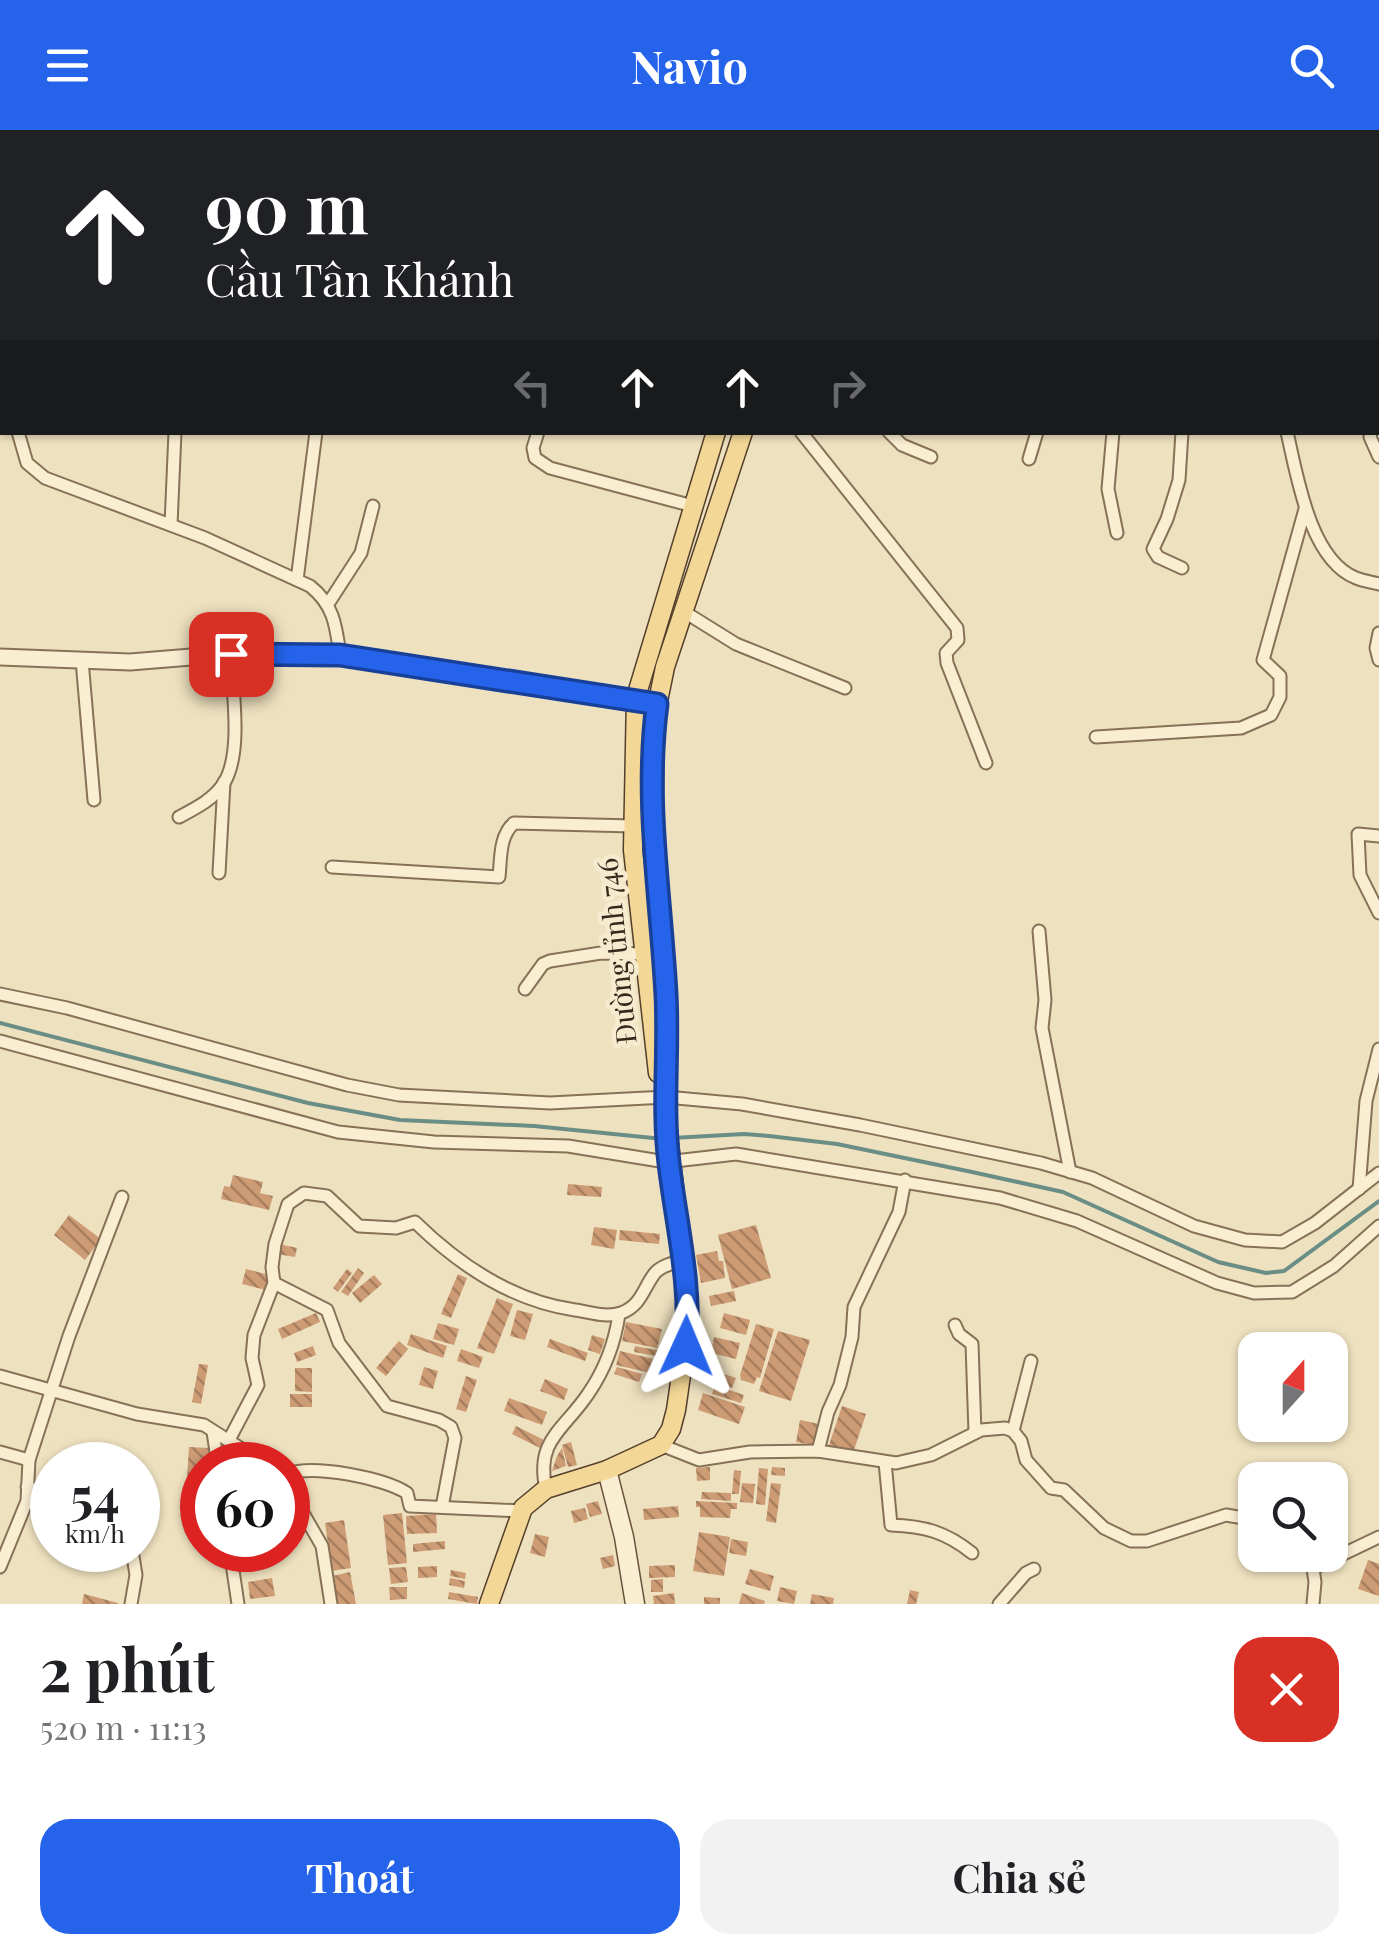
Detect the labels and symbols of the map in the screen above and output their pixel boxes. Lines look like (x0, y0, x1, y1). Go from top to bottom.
pin (189, 612, 274, 697)
street label: Đường tỉnh 746 (587, 856, 644, 1046)
position arrow (634, 1294, 738, 1398)
north arrow (1238, 1332, 1348, 1442)
speed limit sign: 60 (180, 1442, 310, 1572)

